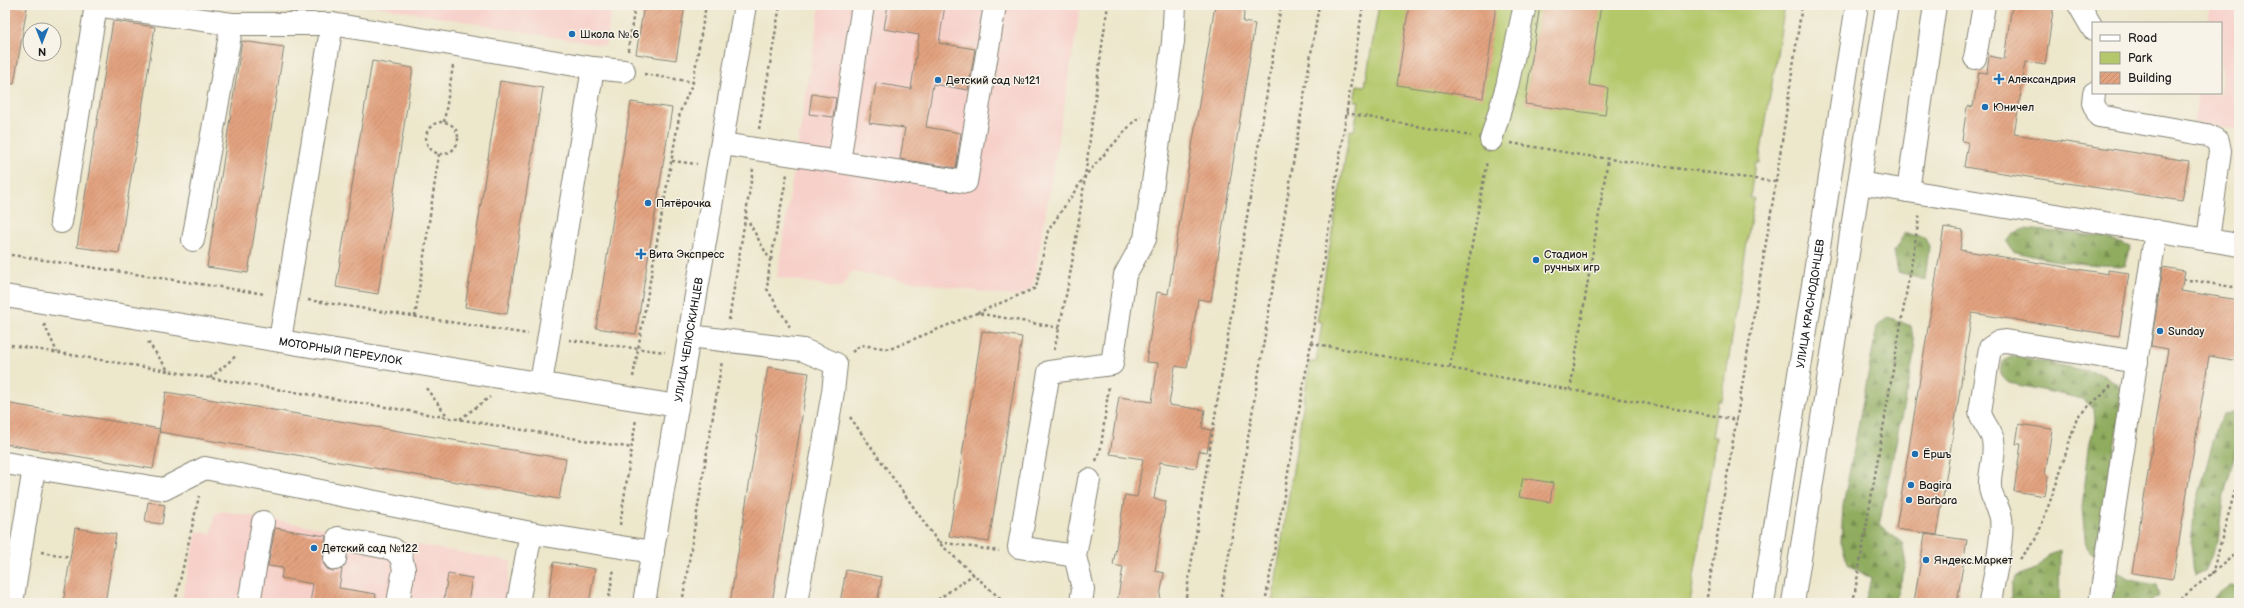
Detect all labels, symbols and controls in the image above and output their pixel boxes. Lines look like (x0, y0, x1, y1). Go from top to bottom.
north arrow (22, 22, 62, 62)
legend (2092, 22, 2222, 94)
place label: Школа № 6 (580, 28, 639, 41)
marker: Школа № 6 (567, 29, 577, 39)
text: Road (2128, 31, 2157, 46)
text: N (38, 45, 46, 58)
text: Park (2128, 51, 2152, 66)
text: Building (2128, 71, 2172, 86)
marker: Александрия (1993, 73, 2005, 85)
place label: Александрия (2007, 73, 2076, 86)
place label: Детский сад №121 (946, 74, 1040, 87)
marker: Детский сад №121 (933, 75, 943, 85)
place label: Юничел (1993, 101, 2034, 114)
marker: Юничел (1980, 102, 1990, 112)
place label: Пятёрочка (656, 197, 712, 210)
marker: Пятёрочка (643, 198, 653, 208)
street label: УЛИЦА КРАСНОДОНЦЕВ (1794, 238, 1827, 369)
place label: Вита Экспресс (649, 248, 725, 261)
place label: Стадион ручных игр (1544, 248, 1600, 274)
marker: Вита Экспресс (636, 249, 646, 259)
marker: Стадион ручных игр (1531, 255, 1541, 265)
street label: УЛИЦА ЧЕЛЮСКИНЦЕВ (672, 277, 706, 403)
place label: Sunday (2168, 325, 2205, 338)
marker: Sunday (2155, 326, 2165, 336)
street label: МОТОРНЫЙ ПЕРЕУЛОК (278, 335, 404, 368)
place label: Ёршъ (1923, 447, 1951, 461)
marker: Ёршъ (1910, 449, 1920, 459)
place label: Bagira (1919, 479, 1952, 492)
marker: Bagira (1906, 480, 1916, 490)
place label: Barbara (1917, 494, 1957, 507)
marker: Barbara (1904, 495, 1914, 505)
place label: Детский сад №122 (322, 542, 419, 555)
marker: Детский сад №122 (309, 543, 319, 553)
place label: Яндекс.Маркет (1934, 554, 2013, 567)
marker: Яндекс.Маркет (1921, 555, 1931, 565)

